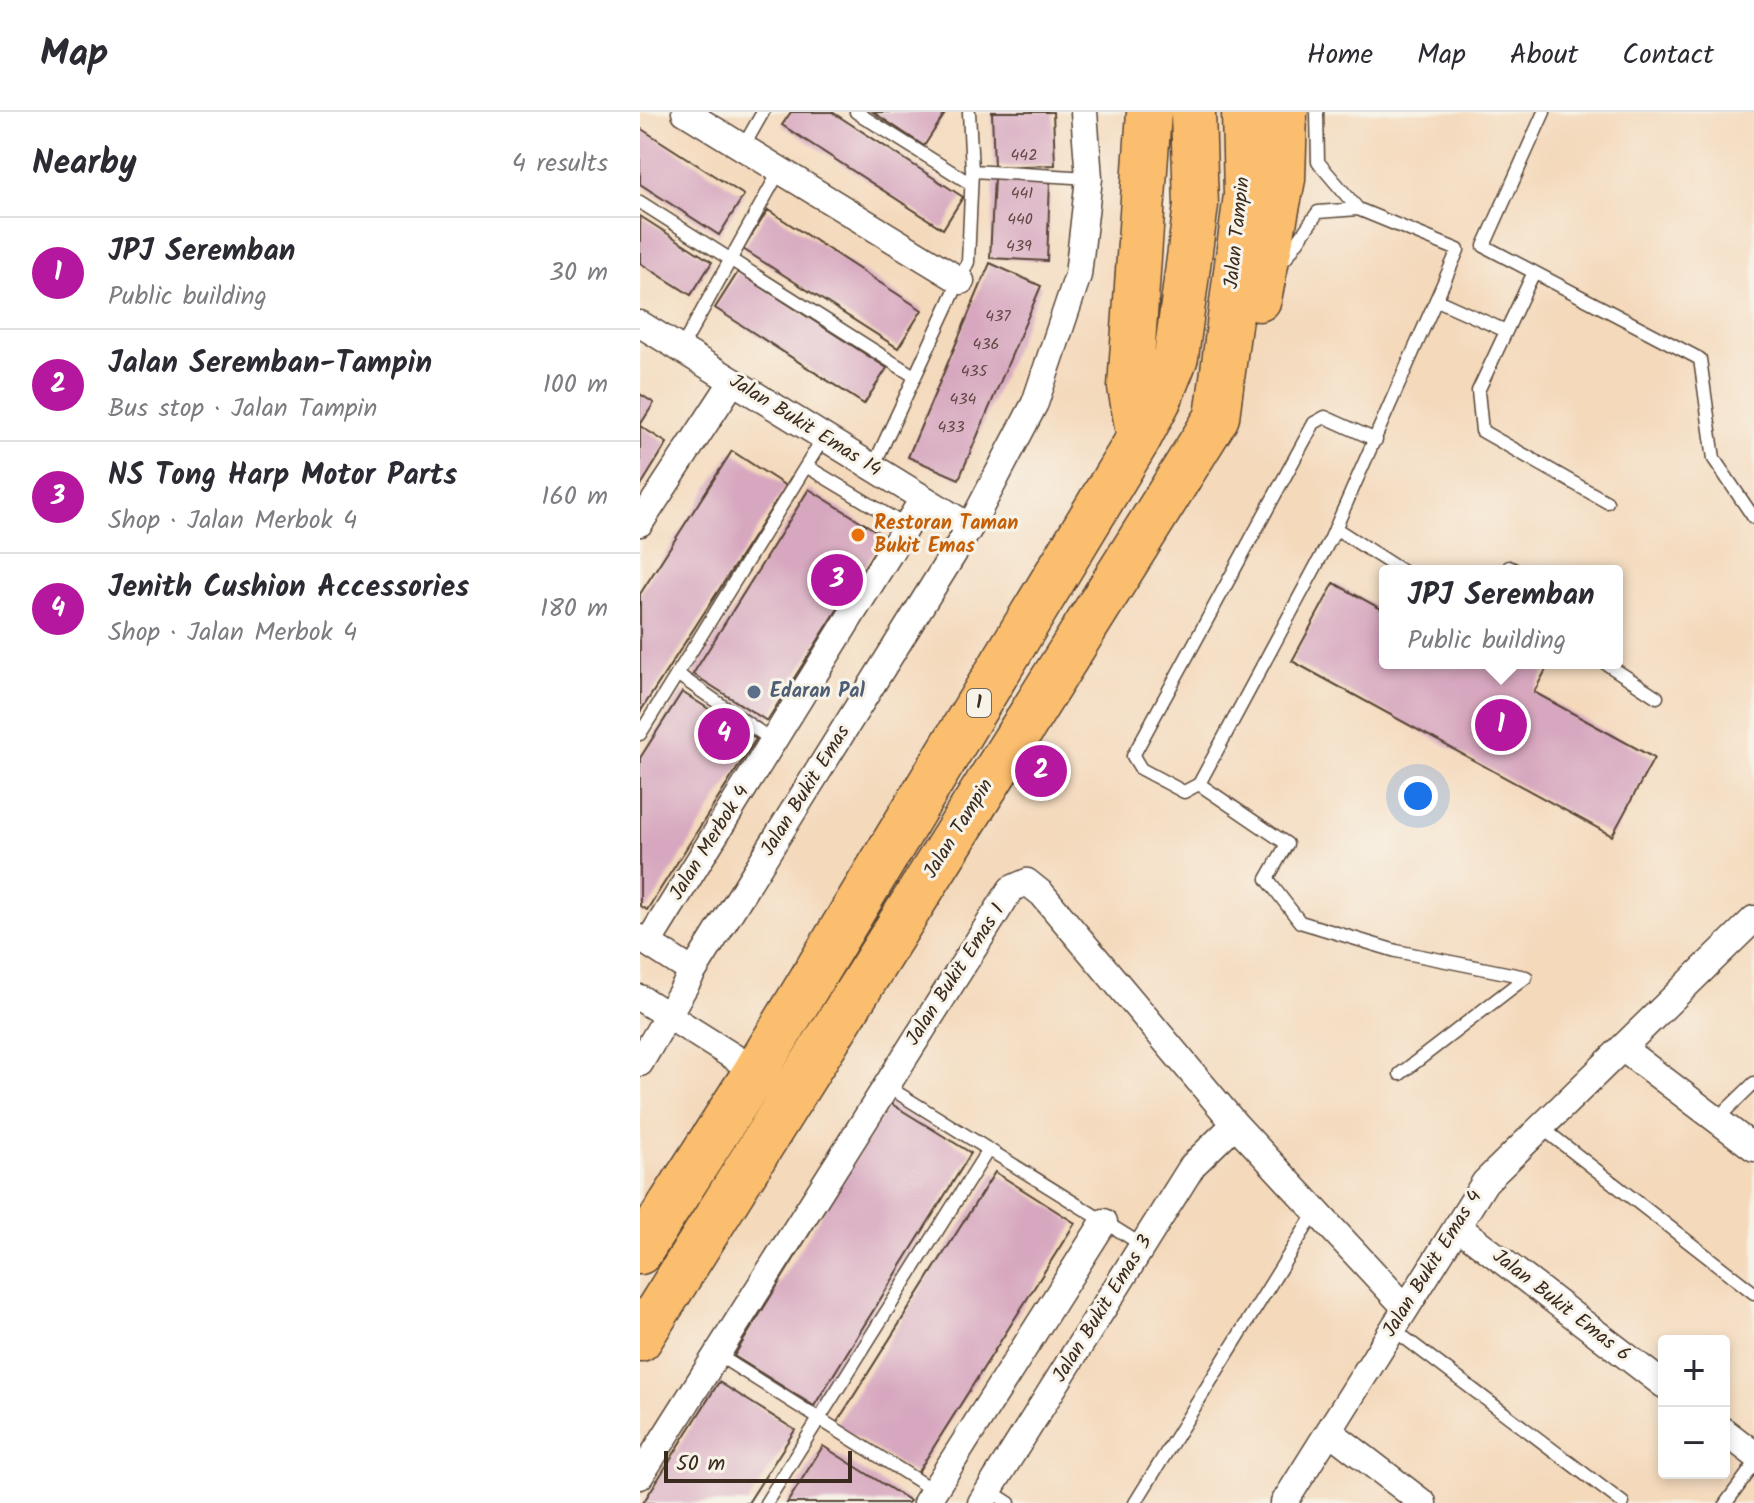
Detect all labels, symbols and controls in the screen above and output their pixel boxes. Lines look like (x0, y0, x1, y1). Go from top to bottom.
text: Map (40, 25, 109, 85)
text: Home (1307, 33, 1373, 78)
text: Map (1417, 33, 1466, 78)
text: About (1510, 33, 1578, 78)
text: Contact (1622, 33, 1714, 78)
text: Nearby (32, 137, 137, 191)
text: 4 results (512, 143, 608, 185)
house number: 442 (1011, 143, 1037, 168)
street label: Jalan Tampin (1216, 175, 1260, 291)
house number: 441 (1011, 181, 1033, 206)
house number: 440 (1007, 207, 1033, 232)
text: JPJ Seremban (108, 228, 295, 276)
house number: 439 (1006, 234, 1032, 259)
text: 1 (54, 252, 62, 294)
text: 30 m (549, 252, 608, 294)
text: Public building (108, 276, 267, 318)
house number: 437 (985, 304, 1011, 329)
house number: 436 (973, 332, 999, 357)
text: Jalan Seremban-Tampin (108, 340, 432, 388)
house number: 435 (961, 359, 989, 384)
text: 2 (50, 364, 66, 406)
text: 100 m (543, 364, 608, 406)
street label: Jalan Bukit Emas 14 (722, 366, 888, 486)
house number: 434 (950, 387, 977, 412)
text: Bus stop · Jalan Tampin (108, 388, 377, 430)
house number: 433 (937, 415, 965, 440)
text: NS Tong Harp Motor Parts (108, 452, 457, 500)
text: 3 (51, 476, 65, 518)
text: 160 m (541, 476, 608, 518)
text: Shop · Jalan Merbok 4 (108, 500, 357, 542)
place label: Restoran Taman Bukit Emas (874, 508, 1018, 563)
marker: Restoran Taman Bukit Emas (849, 526, 867, 544)
pin: 3 (811, 550, 863, 610)
text: Jenith Cushion Accessories (108, 564, 469, 612)
popup (1379, 565, 1623, 669)
text: JPJ Seremban (1407, 572, 1595, 620)
text: 4 (51, 588, 65, 630)
text: 180 m (540, 588, 608, 630)
text: Shop · Jalan Merbok 4 (108, 612, 357, 654)
text: Public building (1407, 620, 1566, 662)
place label: Edaran Pal (770, 676, 865, 708)
marker: Edaran Pal (745, 683, 763, 701)
road number: 1 (967, 689, 991, 717)
pin: 1 (1475, 695, 1527, 755)
pin: 4 (698, 704, 750, 764)
street label: Jalan Bukit Emas (753, 719, 859, 863)
pin: 2 (1015, 741, 1067, 801)
street label: Jalan Tampin (916, 773, 1002, 885)
your location (1398, 776, 1438, 816)
street label: Jalan Merbok 4 (662, 779, 758, 907)
street label: Jalan Bukit Emas 1 (898, 898, 1014, 1052)
street label: Jalan Bukit Emas 4 (1375, 1184, 1491, 1344)
street label: Jalan Bukit Emas 3 (1045, 1229, 1161, 1389)
street label: Jalan Bukit Emas 6 (1485, 1241, 1637, 1371)
map controls (1658, 1335, 1730, 1479)
button: + (1658, 1335, 1730, 1407)
button: − (1658, 1407, 1730, 1479)
scale bar (664, 1447, 852, 1483)
text: 50 m (676, 1447, 725, 1482)

